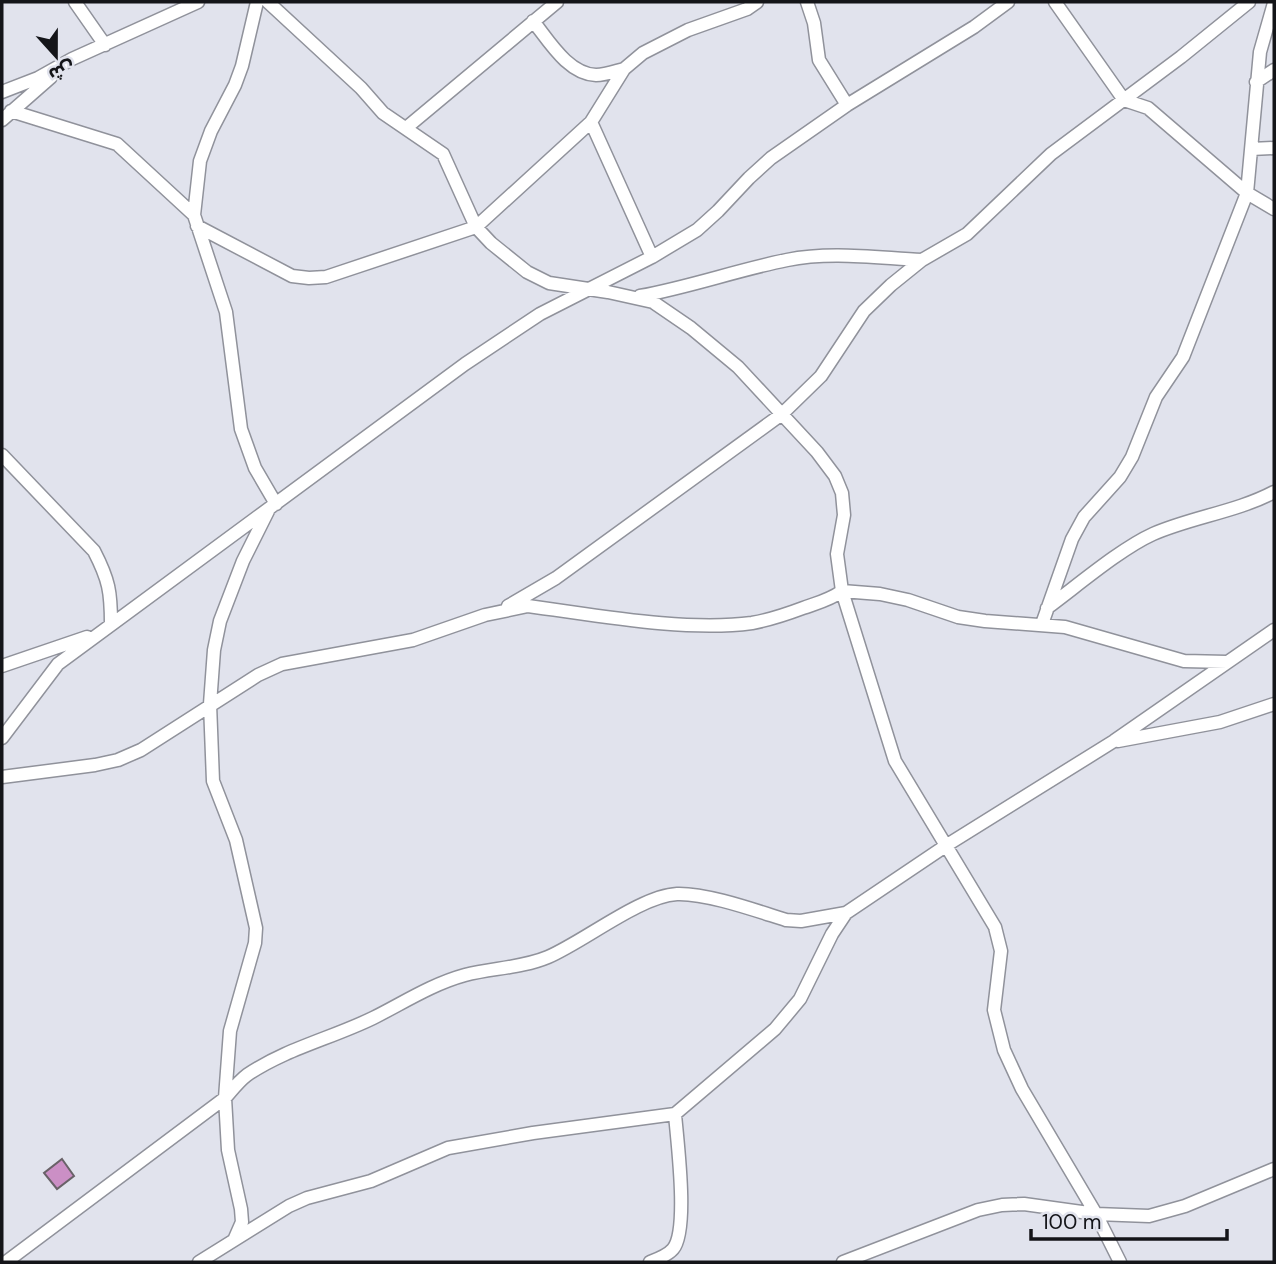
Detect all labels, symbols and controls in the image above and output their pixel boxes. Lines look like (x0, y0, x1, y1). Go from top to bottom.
north arrow (21, 21, 91, 91)
text: ش (45, 55, 79, 88)
scale bar (1031, 1198, 1227, 1242)
text: 100 m (1042, 1208, 1102, 1236)

